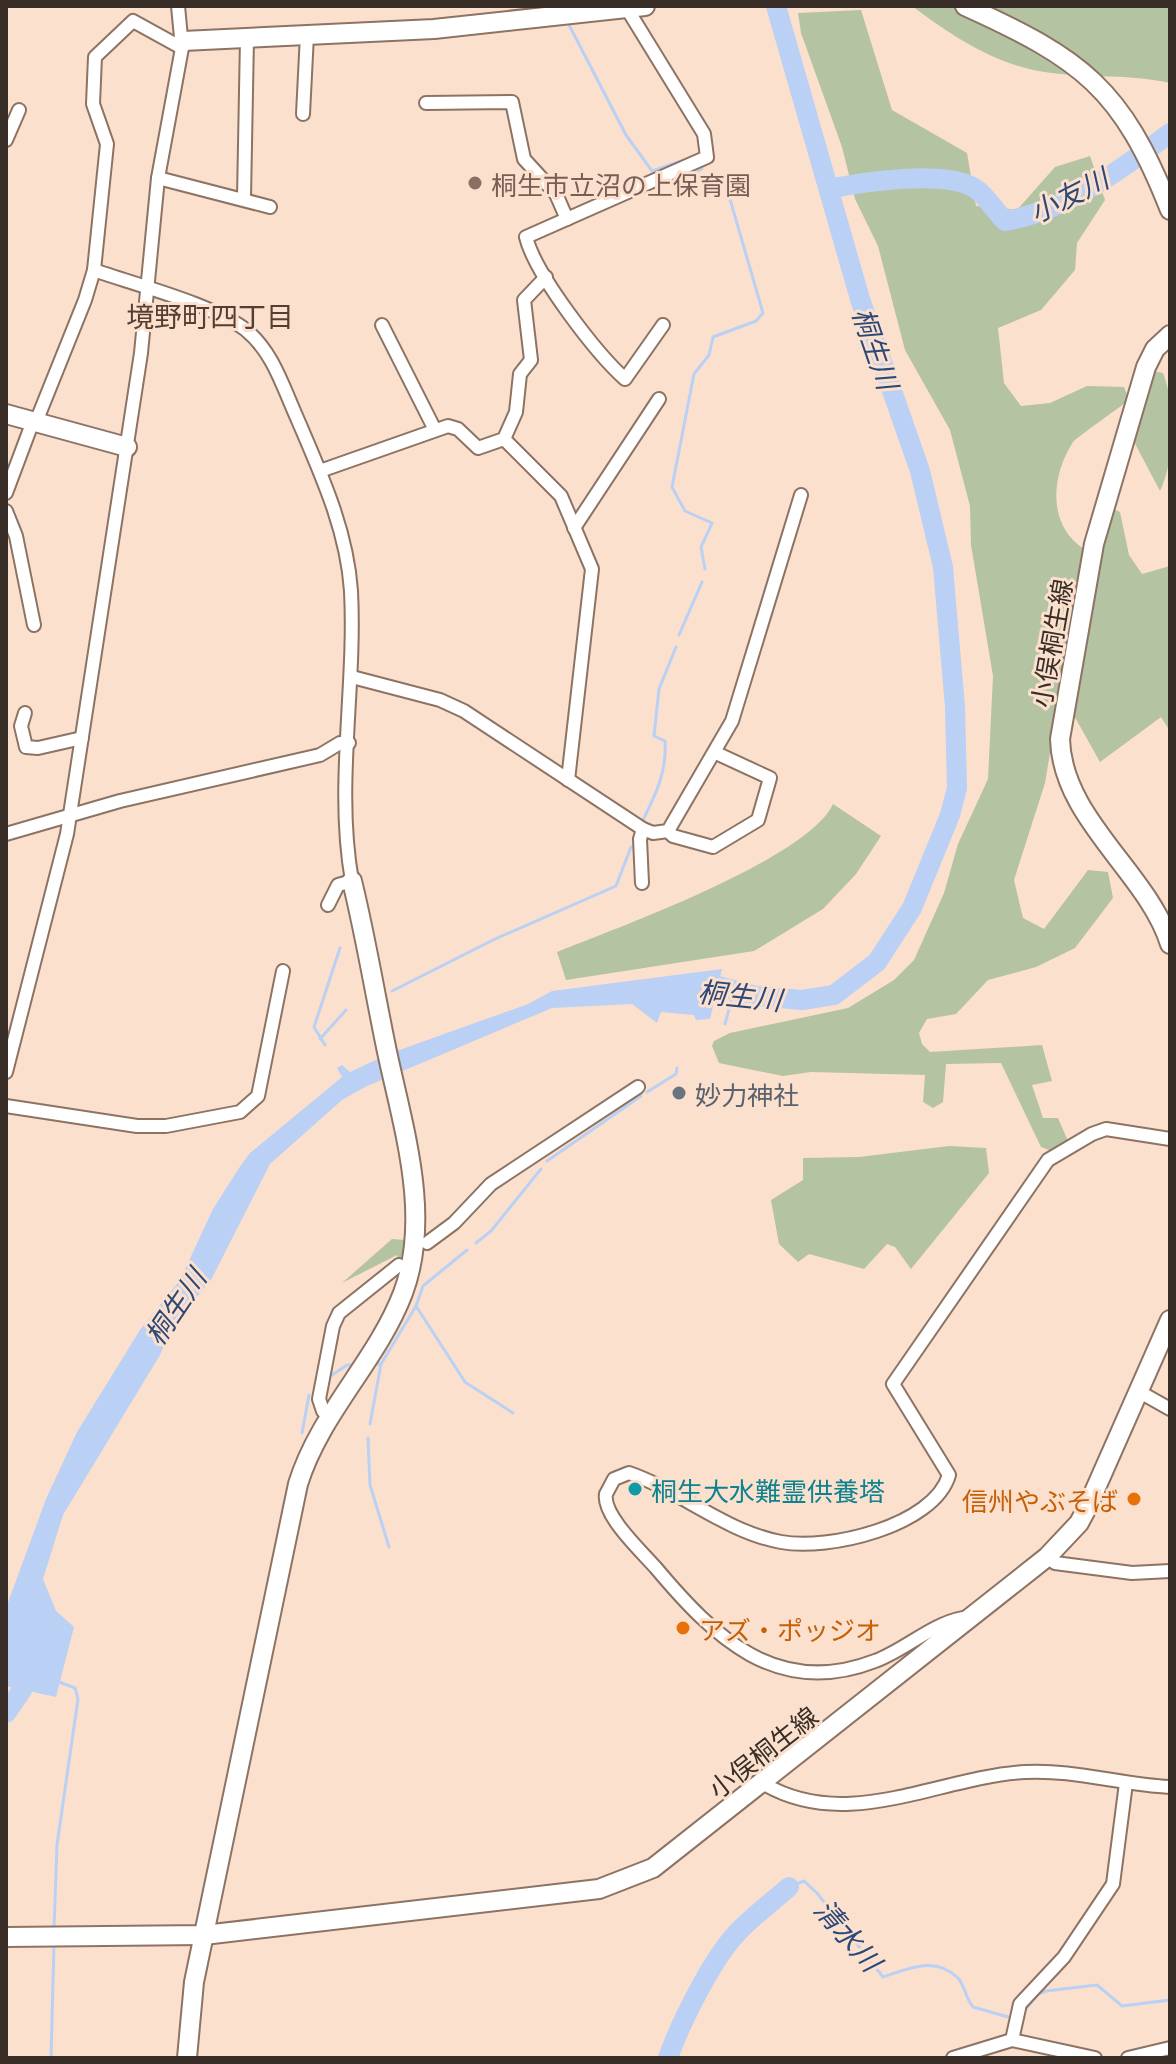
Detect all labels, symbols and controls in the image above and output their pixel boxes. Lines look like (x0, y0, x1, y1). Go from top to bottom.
water label: 小友川 (1021, 155, 1118, 232)
place label: 桐生市立沼の上保育園 (491, 164, 751, 203)
marker: 桐生市立沼の上保育園 (466, 174, 484, 192)
district label: 境野町四丁目 (126, 294, 294, 336)
water label: 桐生川 (843, 301, 912, 397)
street label: 小俣桐生線 (1020, 576, 1080, 710)
water label: 桐生川 (696, 969, 787, 1020)
place label: 妙力神社 (695, 1074, 799, 1113)
marker: 妙力神社 (670, 1084, 688, 1102)
water label: 桐生川 (133, 1257, 217, 1353)
place label: 桐生大水難霊供養塔 (651, 1470, 885, 1509)
marker: 桐生大水難霊供養塔 (626, 1480, 644, 1498)
place label: 信州やぶそば (962, 1480, 1118, 1519)
marker: 信州やぶそば (1125, 1490, 1143, 1508)
place label: アズ・ポッジオ (699, 1609, 881, 1648)
marker: アズ・ポッジオ (674, 1619, 692, 1637)
street label: 小俣桐生線 (699, 1696, 825, 1806)
water label: 清水川 (806, 1889, 894, 1982)

